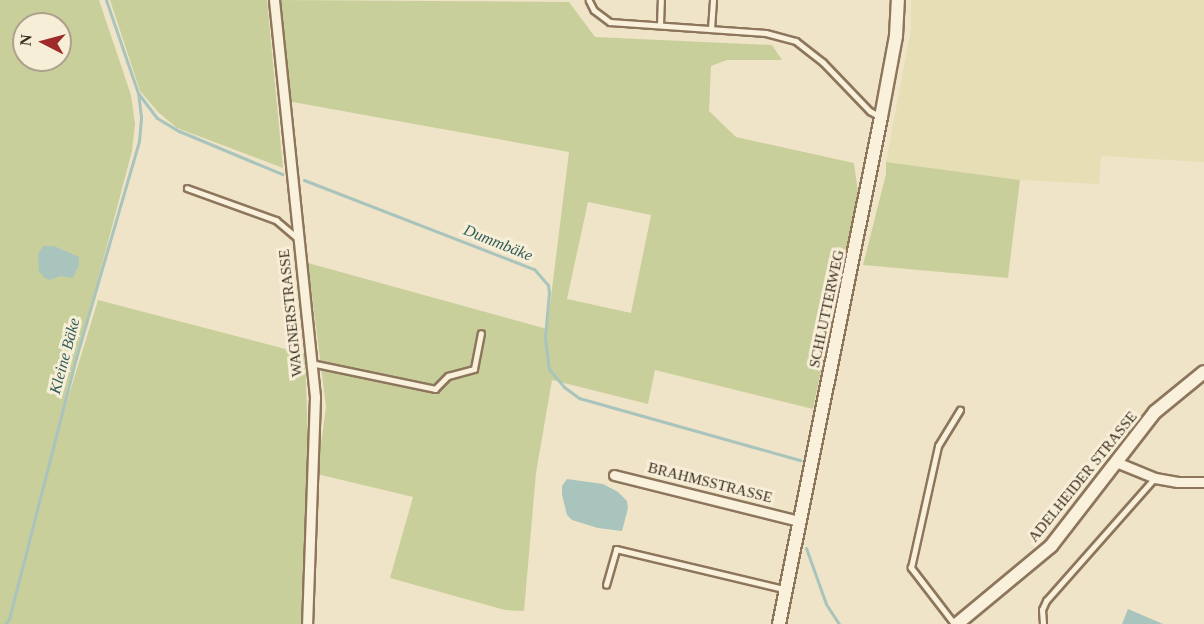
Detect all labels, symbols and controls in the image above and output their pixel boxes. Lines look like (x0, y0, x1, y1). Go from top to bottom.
north arrow (12, 12, 72, 72)
text: N (17, 34, 35, 47)
water label: Dummbäke (461, 220, 535, 266)
street label: WAGNERSTRASSE (275, 248, 307, 378)
street label: SCHLUTTERWEG (806, 248, 848, 370)
water label: Kleine Bäke (46, 316, 84, 396)
street label: ADELHEIDER STRASSE (1025, 408, 1141, 546)
street label: BRAHMSSTRASSE (646, 459, 774, 507)

